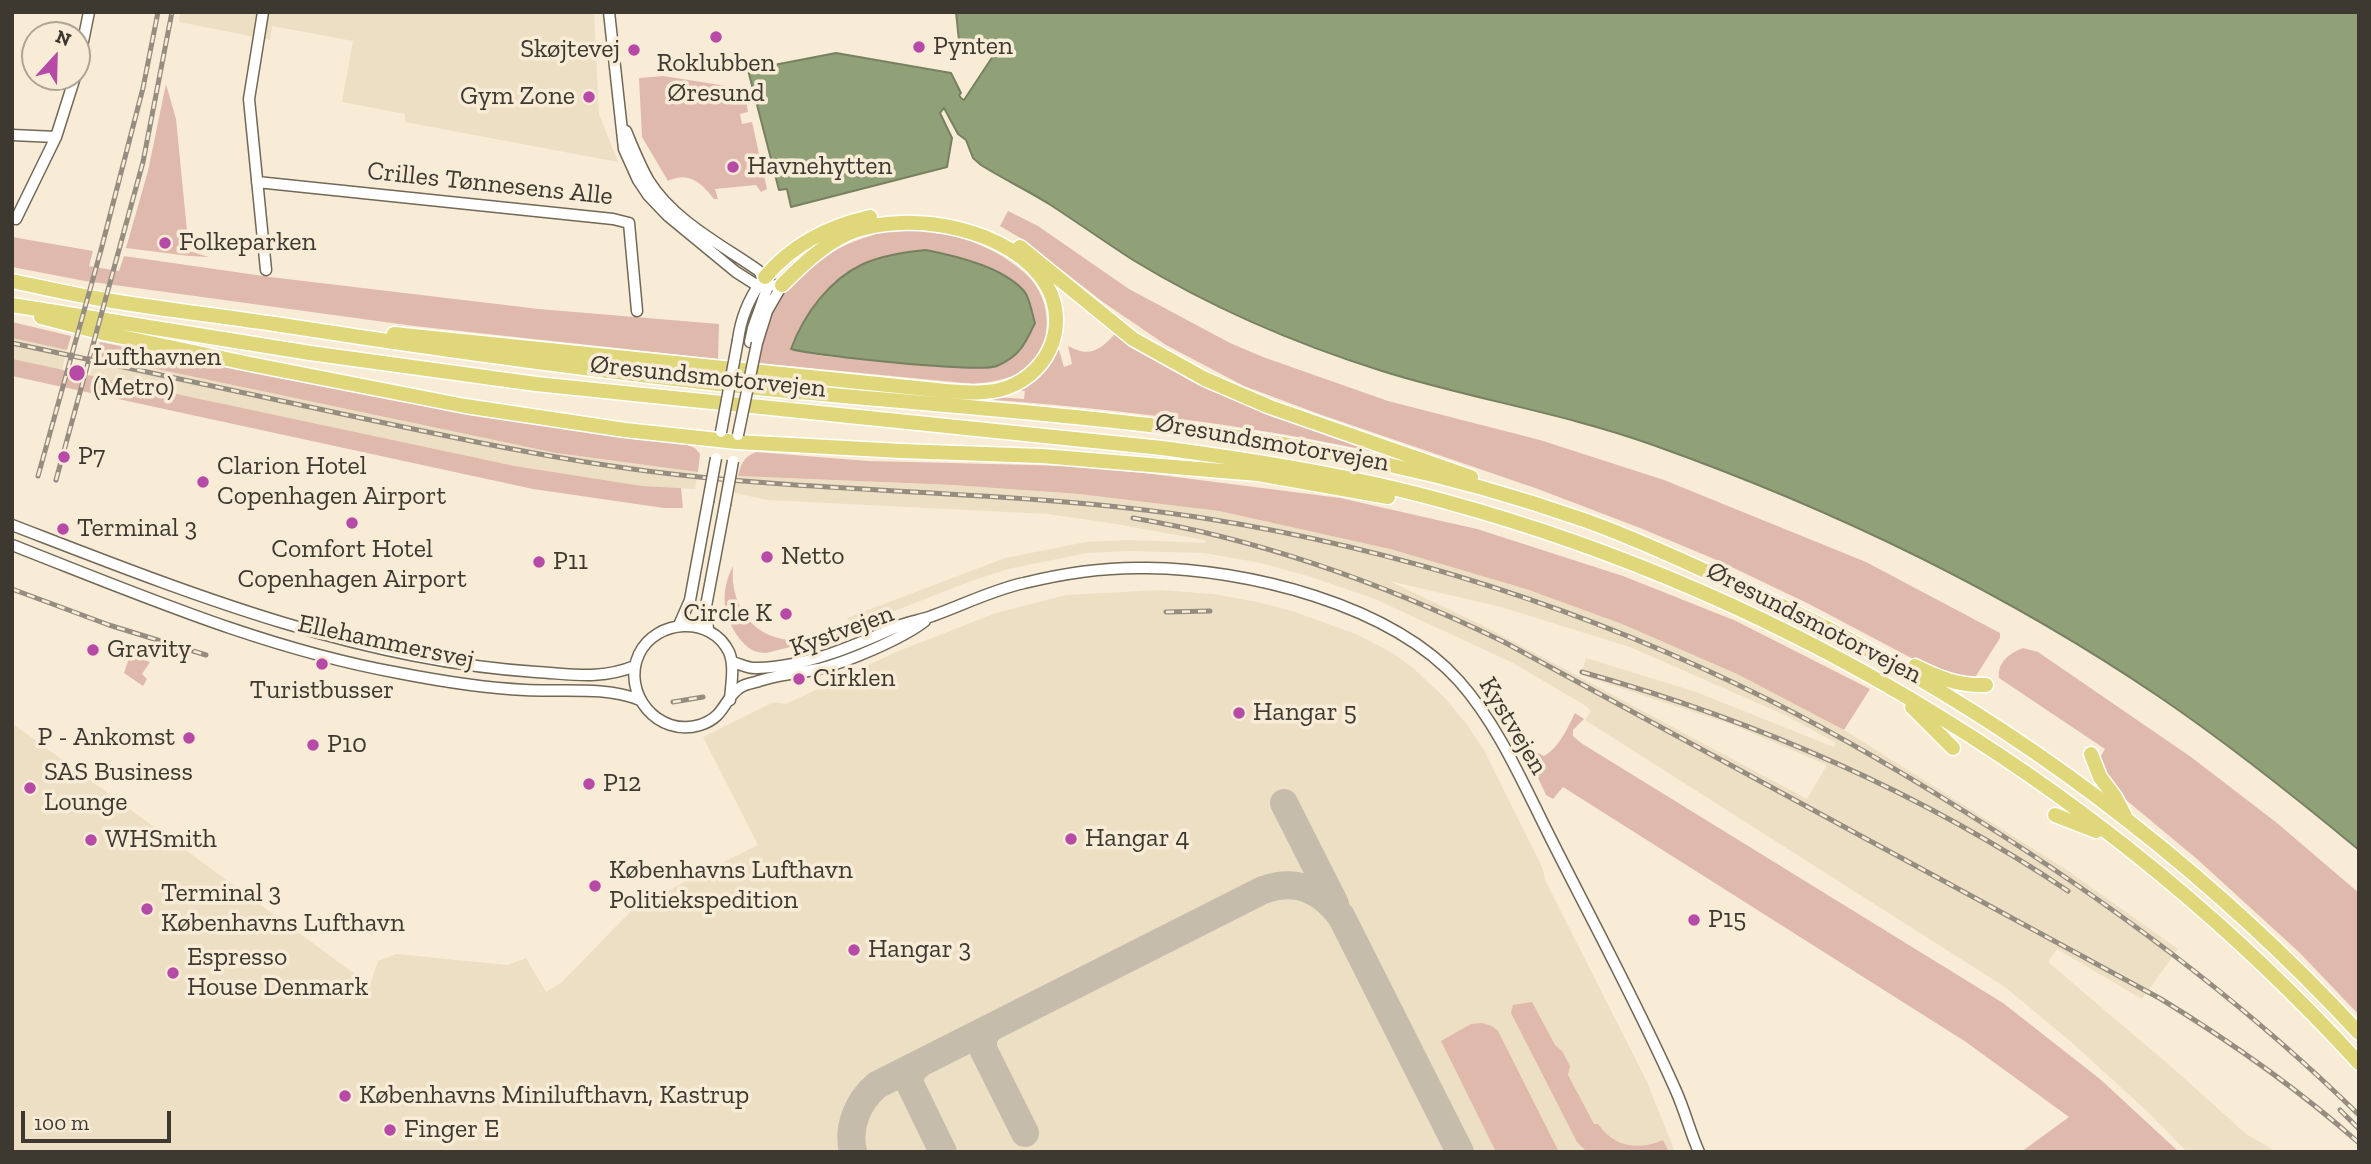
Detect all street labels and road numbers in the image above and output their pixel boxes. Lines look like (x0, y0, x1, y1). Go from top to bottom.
street label: Crilles Tønnesens Alle (366, 156, 614, 212)
street label: Øresundsmotorvejen (588, 349, 828, 405)
street label: Øresundsmotorvejen (1153, 407, 1391, 479)
street label: Øresundsmotorvejen (1701, 555, 1927, 691)
street label: Kystvejen (786, 598, 898, 664)
street label: Ellehammersvej (295, 608, 477, 676)
street label: Kystvejen (1472, 672, 1554, 780)

